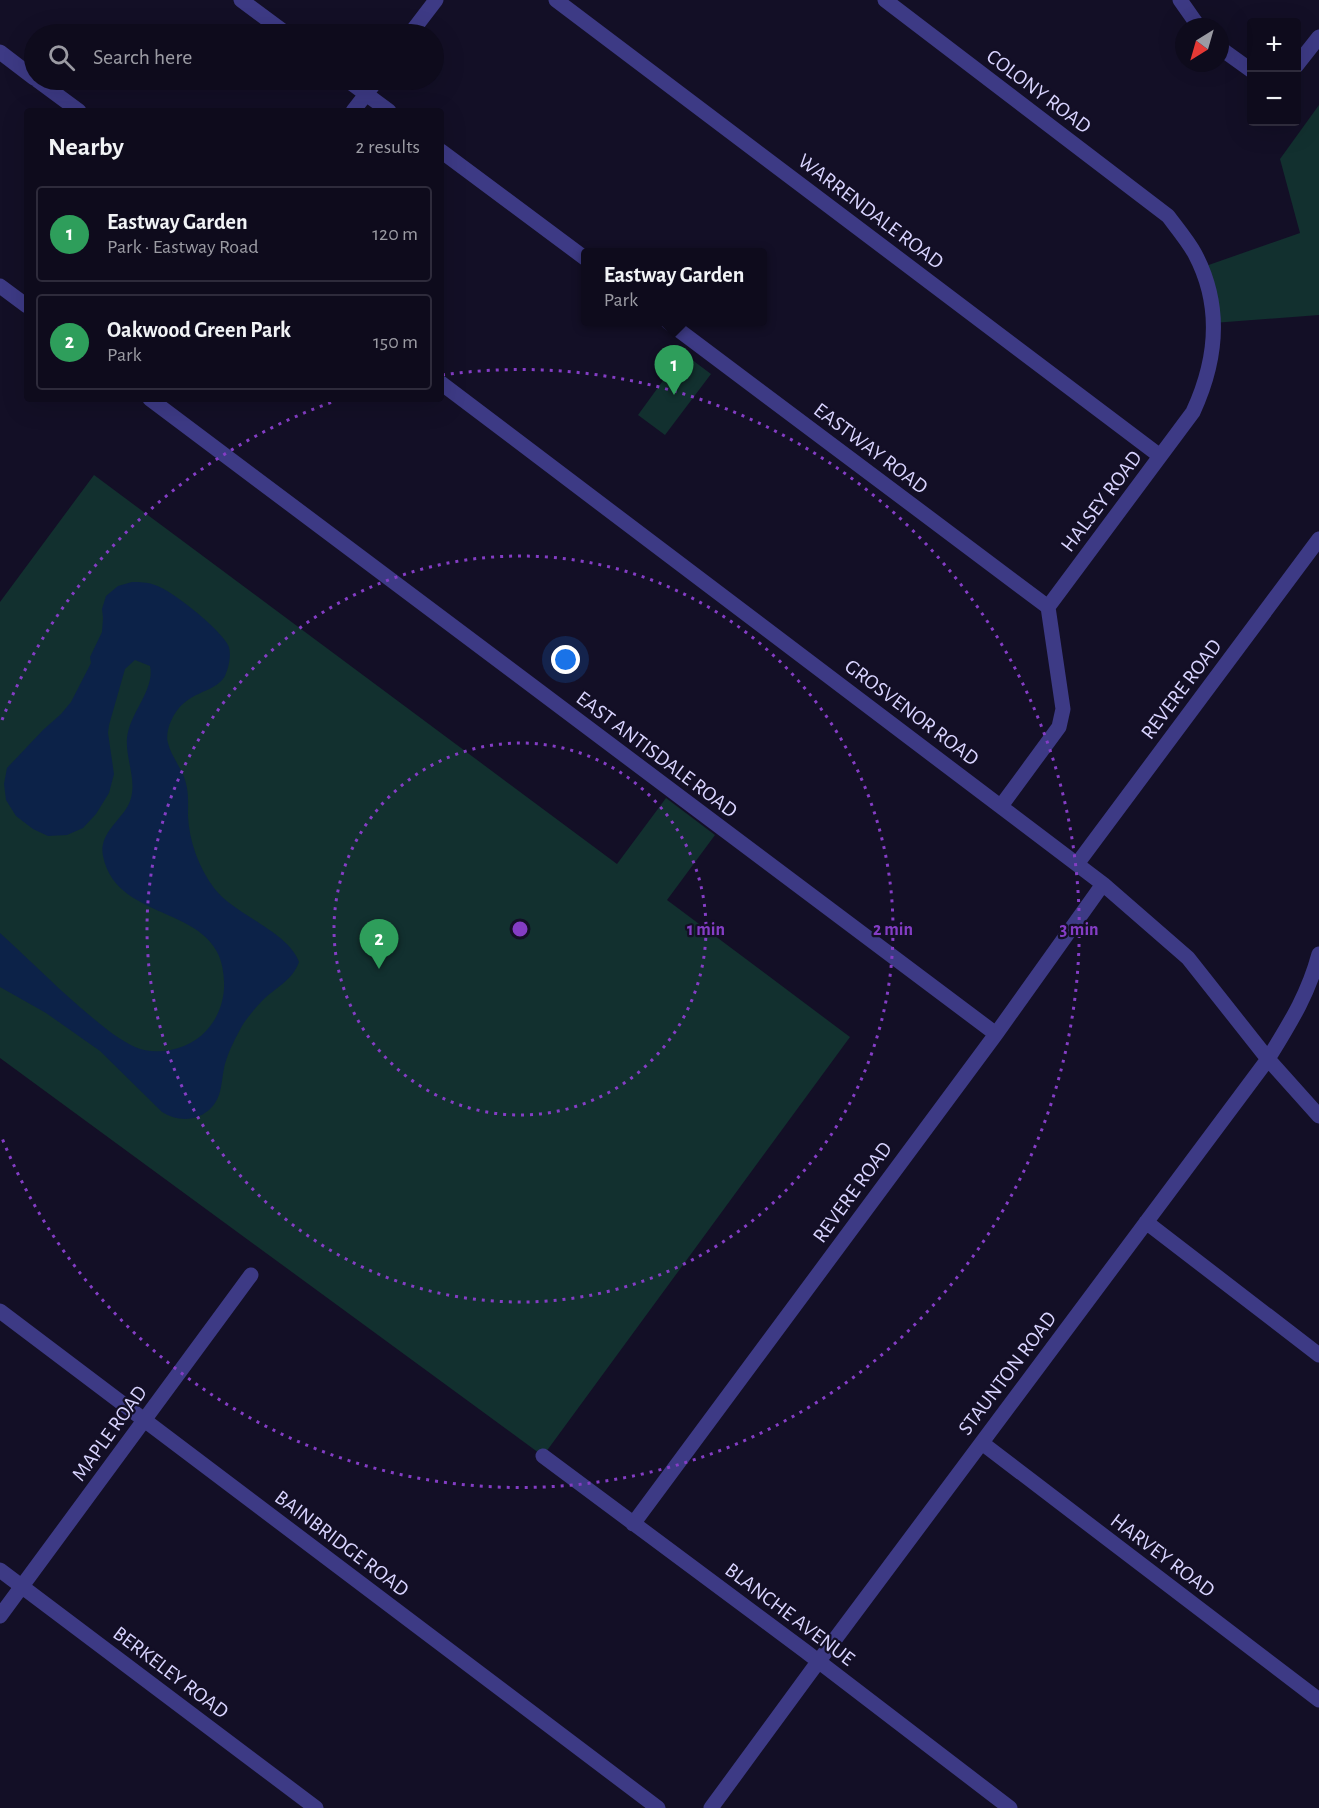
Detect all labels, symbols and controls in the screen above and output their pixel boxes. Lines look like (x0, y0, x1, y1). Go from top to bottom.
north arrow (1175, 18, 1229, 72)
map controls (1247, 18, 1301, 126)
button: + (1247, 18, 1301, 72)
search box (24, 24, 444, 90)
icon: search (45, 41, 78, 74)
text: Search here (93, 46, 192, 68)
street label: COLONY ROAD (983, 46, 1095, 137)
button: − (1247, 72, 1301, 126)
text: Nearby (48, 134, 124, 160)
text: 2 results (356, 137, 420, 157)
street label: WARRENDALE ROAD (794, 150, 947, 273)
text: Eastway Garden (107, 211, 248, 233)
text: 1 (66, 224, 73, 244)
text: 120 m (372, 224, 418, 244)
text: Park · Eastway Road (107, 237, 259, 257)
popup (581, 248, 767, 326)
text: Eastway Garden (604, 264, 744, 286)
text: Park (604, 290, 638, 310)
text: Oakwood Green Park (107, 319, 291, 341)
text: 2 (65, 332, 74, 352)
text: 150 m (373, 332, 418, 352)
text: Park (107, 345, 142, 365)
pin: 1 (654, 346, 694, 395)
street label: EASTWAY ROAD (810, 399, 931, 498)
street label: HALSEY ROAD (1057, 447, 1146, 556)
street label: REVERE ROAD (1137, 635, 1226, 743)
your location (551, 645, 580, 674)
street label: GROSVENOR ROAD (841, 655, 983, 769)
street label: EAST ANTISDALE ROAD (572, 687, 741, 822)
centre of rings (510, 919, 530, 939)
pin: 2 (360, 920, 398, 969)
text: 1 min (687, 921, 725, 939)
text: 2 min (873, 921, 913, 939)
text: 3 min (1059, 921, 1099, 939)
street label: REVERE ROAD (809, 1138, 896, 1247)
street label: STAUNTON ROAD (954, 1308, 1060, 1439)
street label: MAPLE ROAD (68, 1382, 151, 1485)
street label: BAINBRIDGE ROAD (271, 1486, 413, 1600)
street label: HARVEY ROAD (1107, 1510, 1219, 1601)
street label: BLANCHE AVENUE (721, 1559, 858, 1670)
street label: BERKELEY ROAD (109, 1622, 232, 1722)

